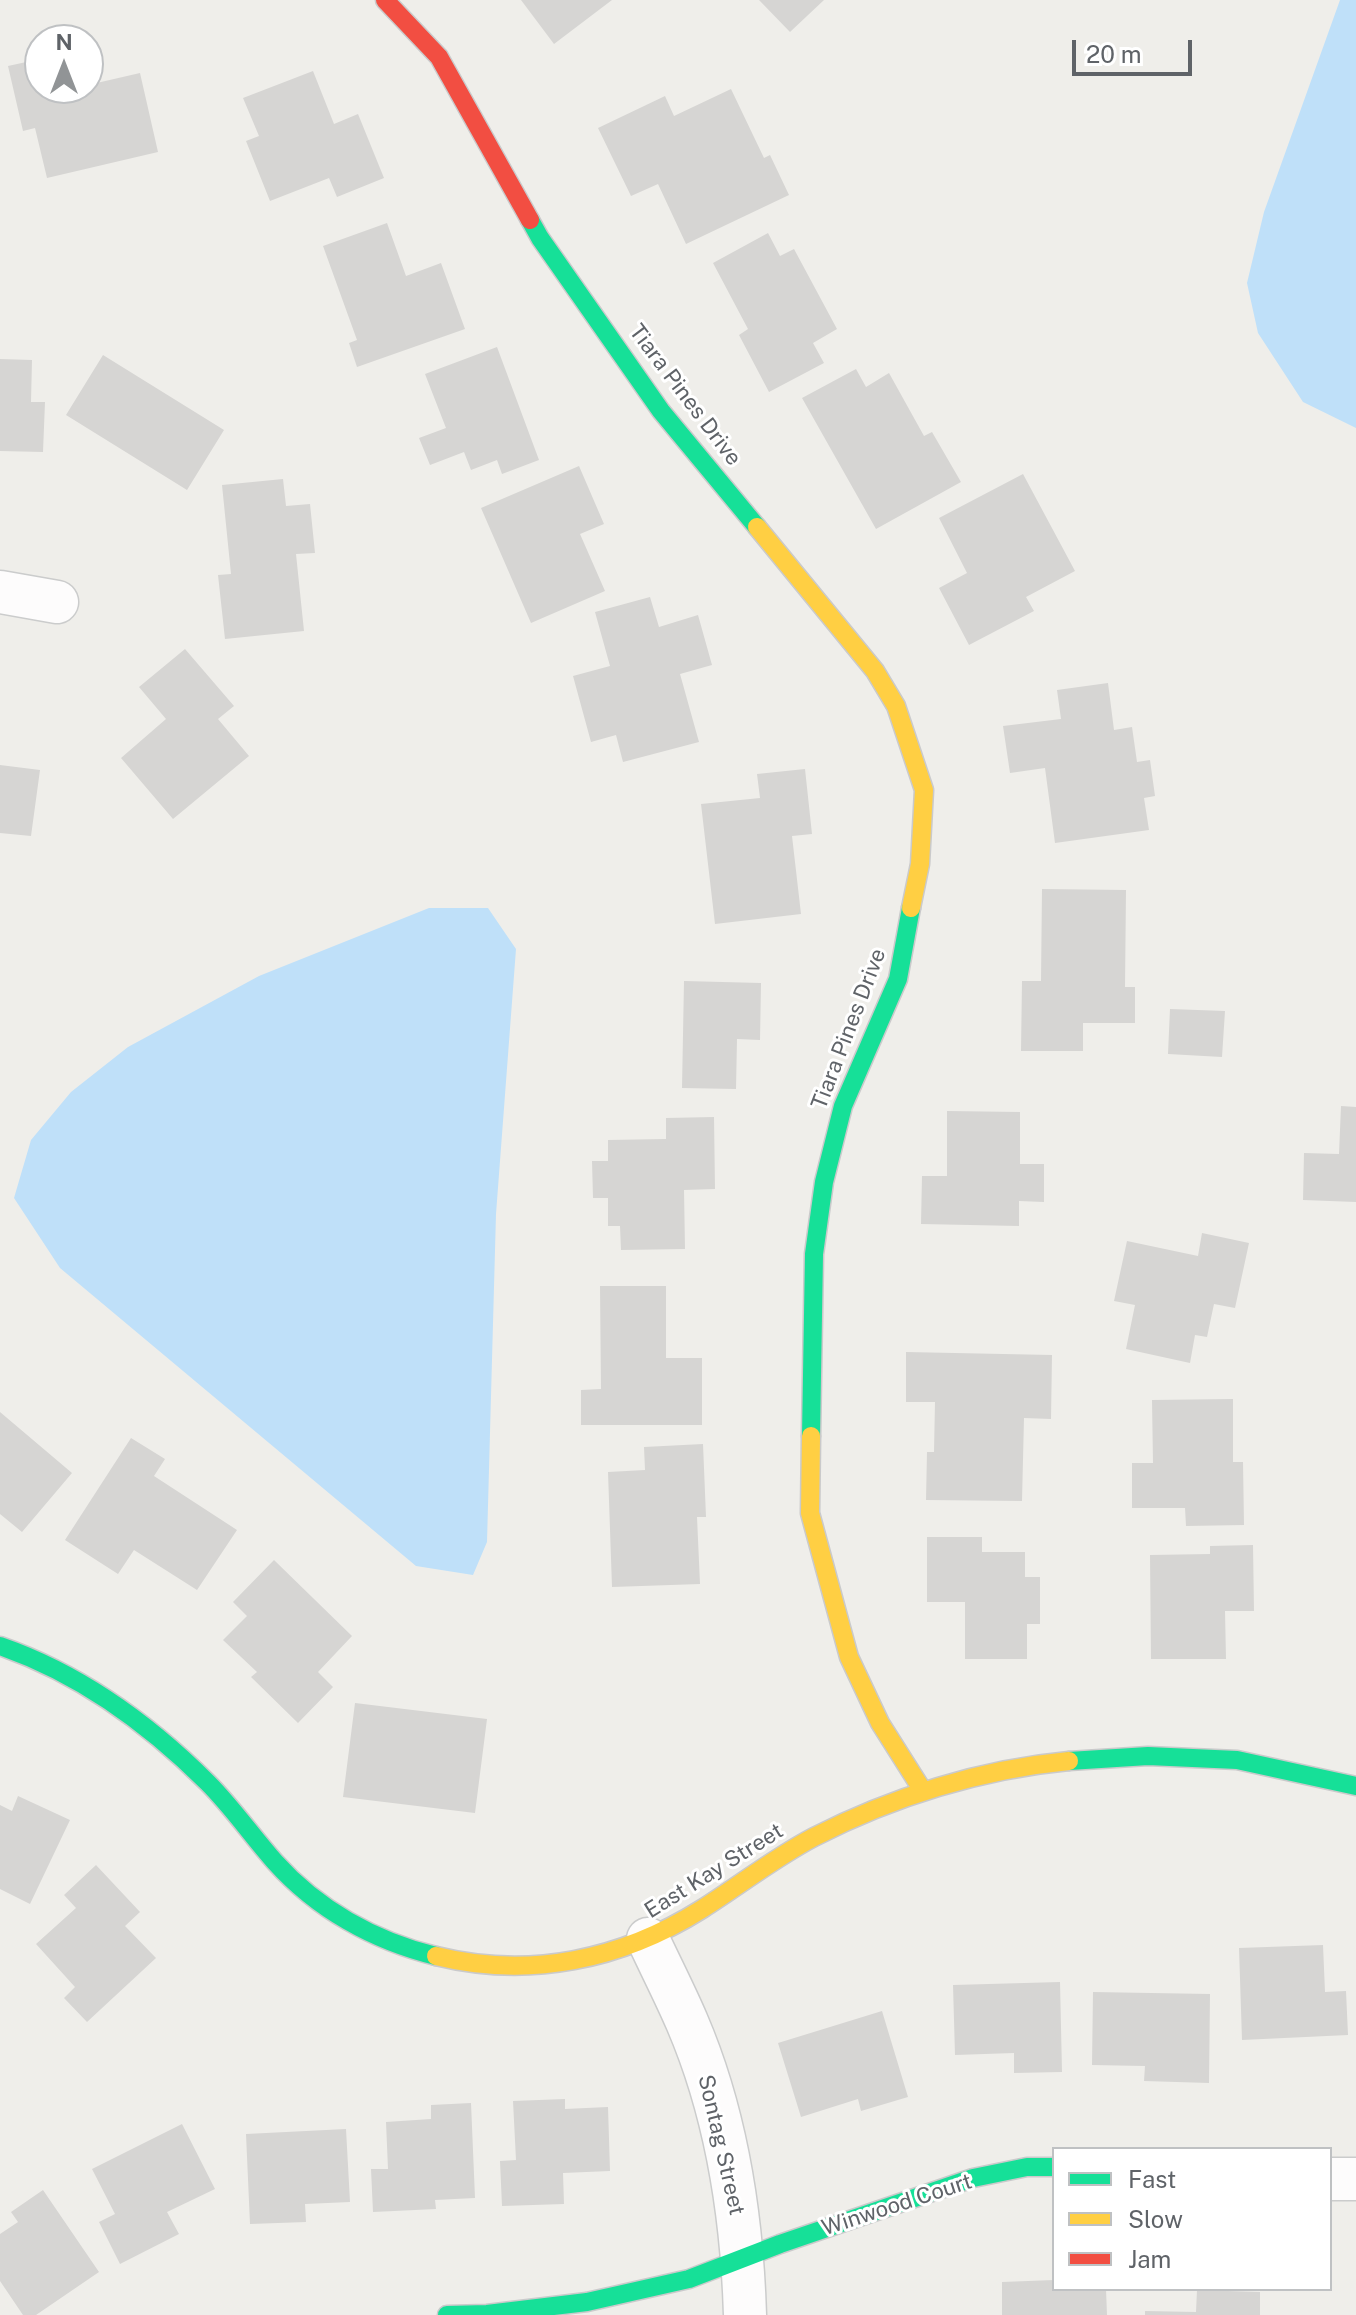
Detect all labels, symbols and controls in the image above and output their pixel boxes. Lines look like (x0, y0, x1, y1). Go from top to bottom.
north arrow (24, 24, 104, 104)
scale bar (1076, 24, 1196, 74)
text: N (55, 29, 73, 55)
text: 20 m (1086, 40, 1142, 68)
street label: Tiara Pines Drive (623, 319, 747, 471)
street label: Tiara Pines Drive (806, 945, 892, 1113)
street label: East Kay Street (640, 1818, 788, 1924)
street label: Sontag Street (692, 2072, 750, 2218)
legend (1052, 2147, 1332, 2291)
text: Fast (1128, 2165, 1176, 2193)
street label: Winwood Court (819, 2168, 975, 2242)
text: Slow (1128, 2205, 1183, 2233)
text: Jam (1128, 2245, 1171, 2273)

